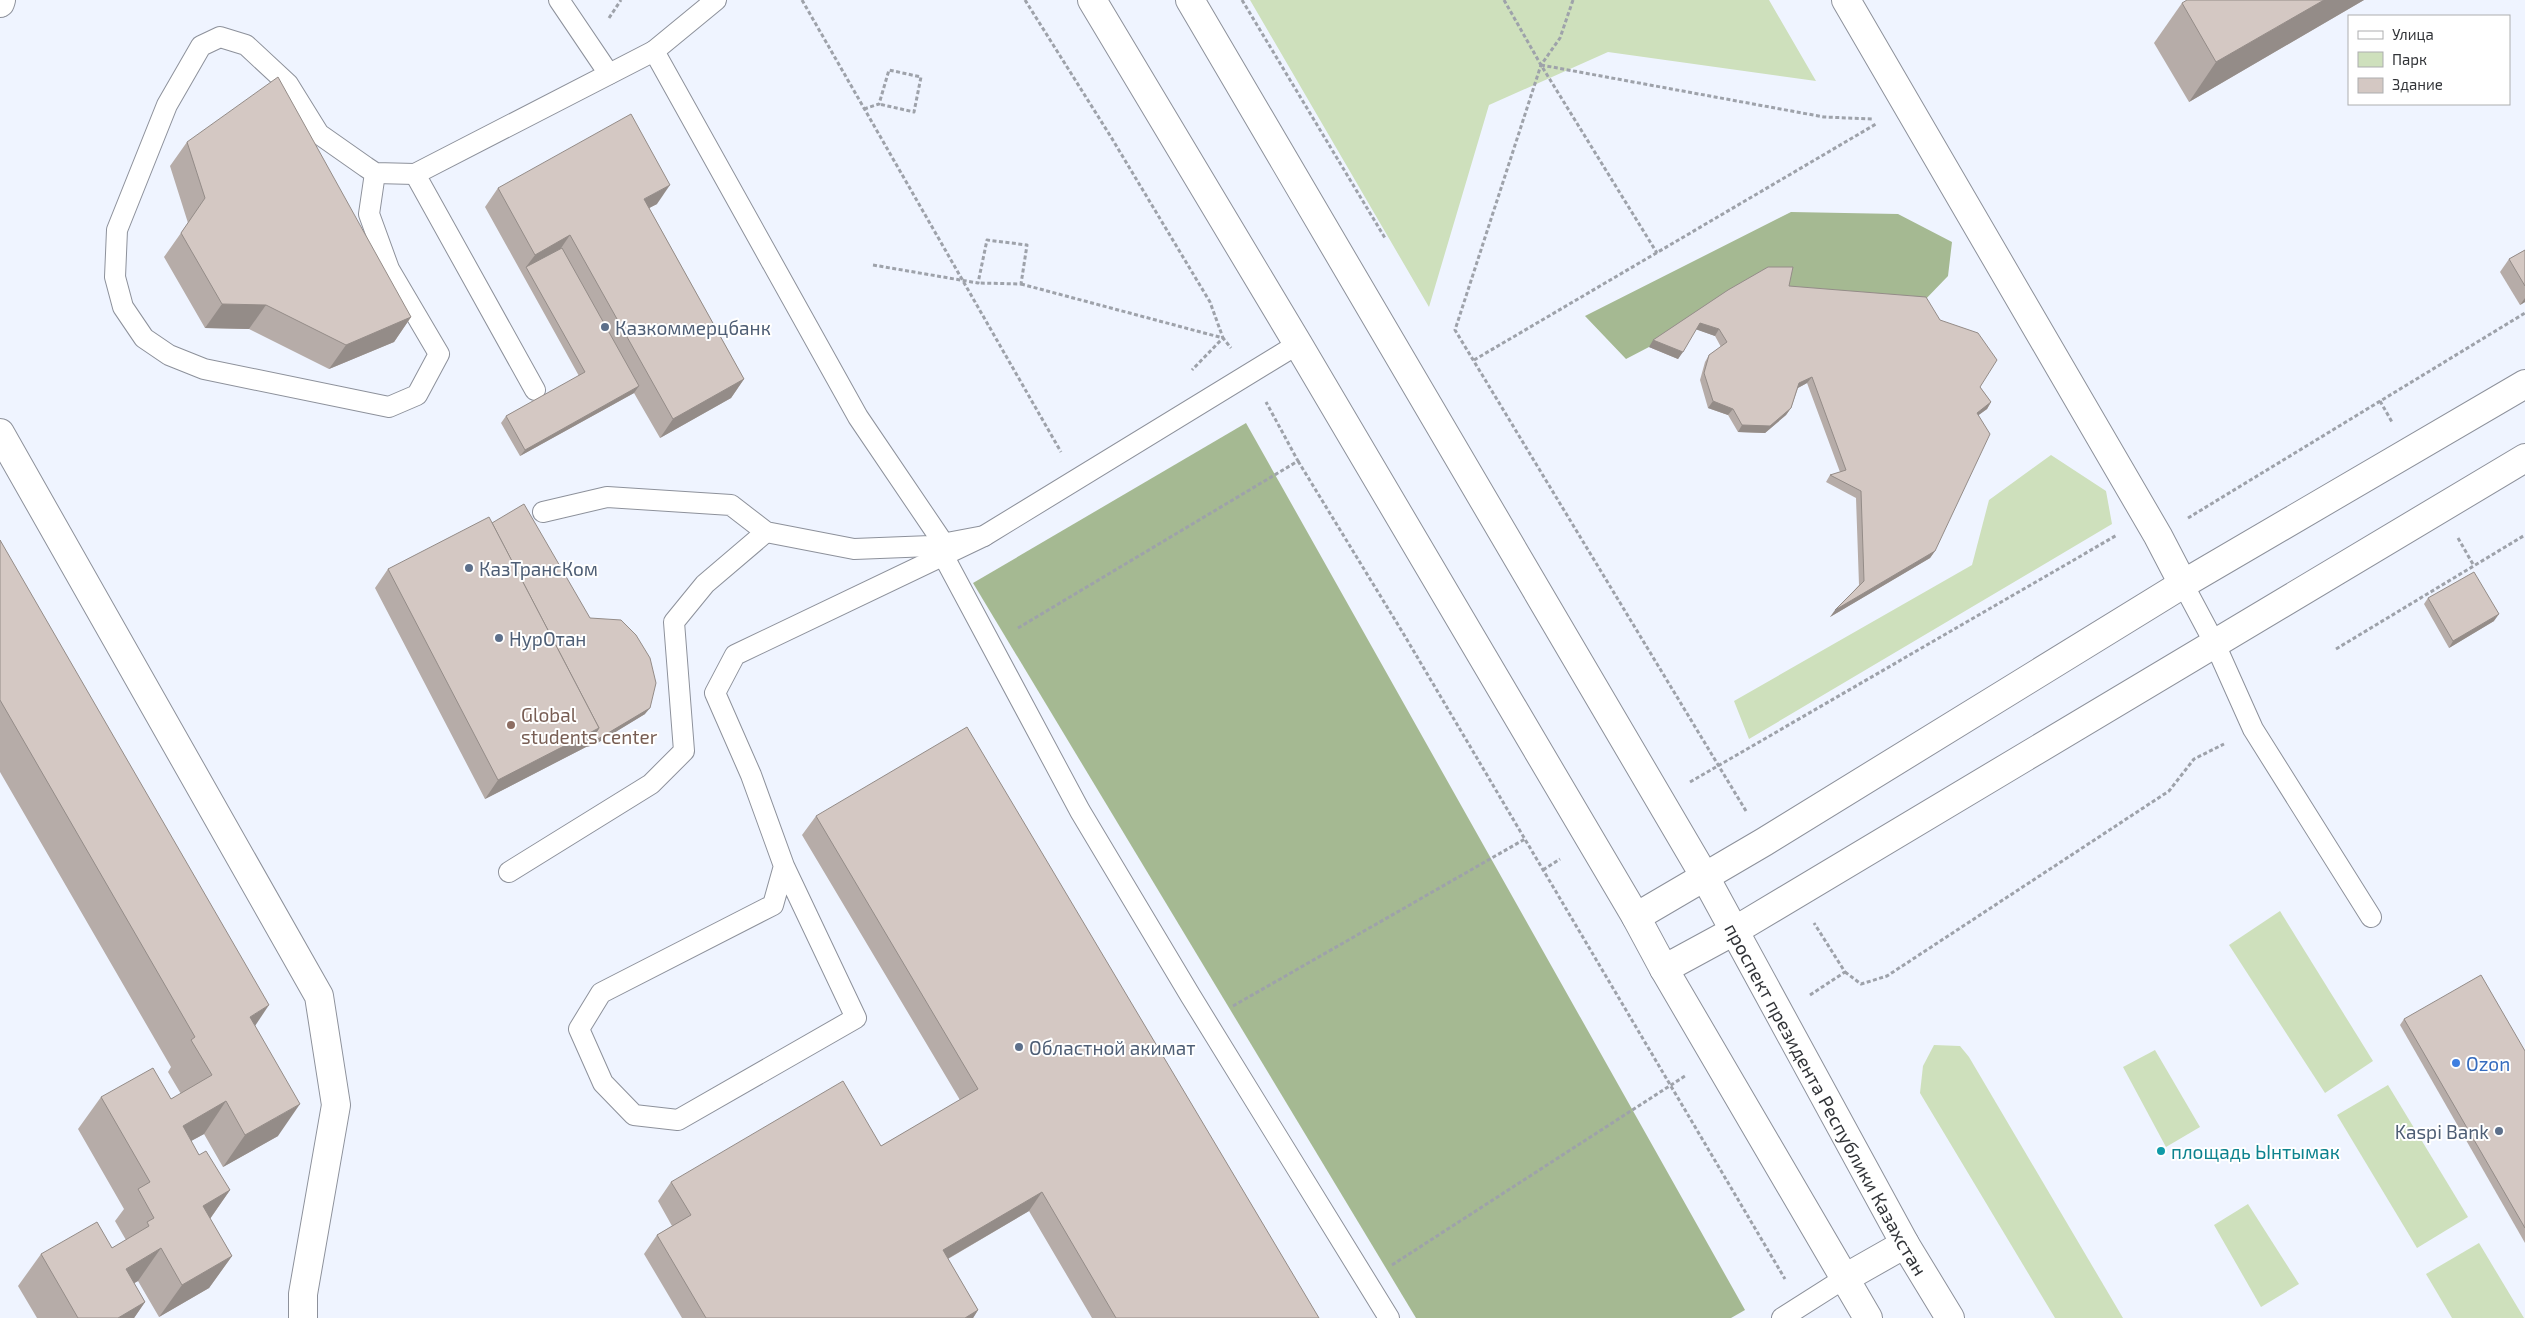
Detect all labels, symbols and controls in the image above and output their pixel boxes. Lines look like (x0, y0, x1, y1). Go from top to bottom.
legend (2348, 15, 2510, 105)
text: Улица (2392, 25, 2434, 43)
text: Парк (2392, 50, 2427, 68)
text: Здание (2392, 75, 2443, 93)
place label: Казкоммерцбанк (615, 316, 771, 339)
marker: Казкоммерцбанк (599, 321, 611, 333)
place label: КазТрансКом (479, 557, 598, 580)
marker: КазТрансКом (463, 562, 475, 574)
place label: НурОтан (509, 627, 586, 651)
marker: НурОтан (493, 632, 505, 644)
place label: Global students center (521, 703, 658, 748)
marker: Global students center (505, 719, 517, 731)
street label: проспект президента Республики Казахстан (1721, 919, 1933, 1279)
place label: Областной акимат (1029, 1036, 1196, 1059)
marker: Областной акимат (1013, 1041, 1025, 1053)
place label: Ozon (2466, 1052, 2510, 1075)
marker: Ozon (2450, 1057, 2462, 1069)
place label: Kaspi Bank (2395, 1120, 2489, 1143)
marker: Kaspi Bank (2493, 1125, 2505, 1137)
place label: площадь Ынтымак (2171, 1140, 2340, 1163)
marker: площадь Ынтымак (2155, 1145, 2167, 1157)

